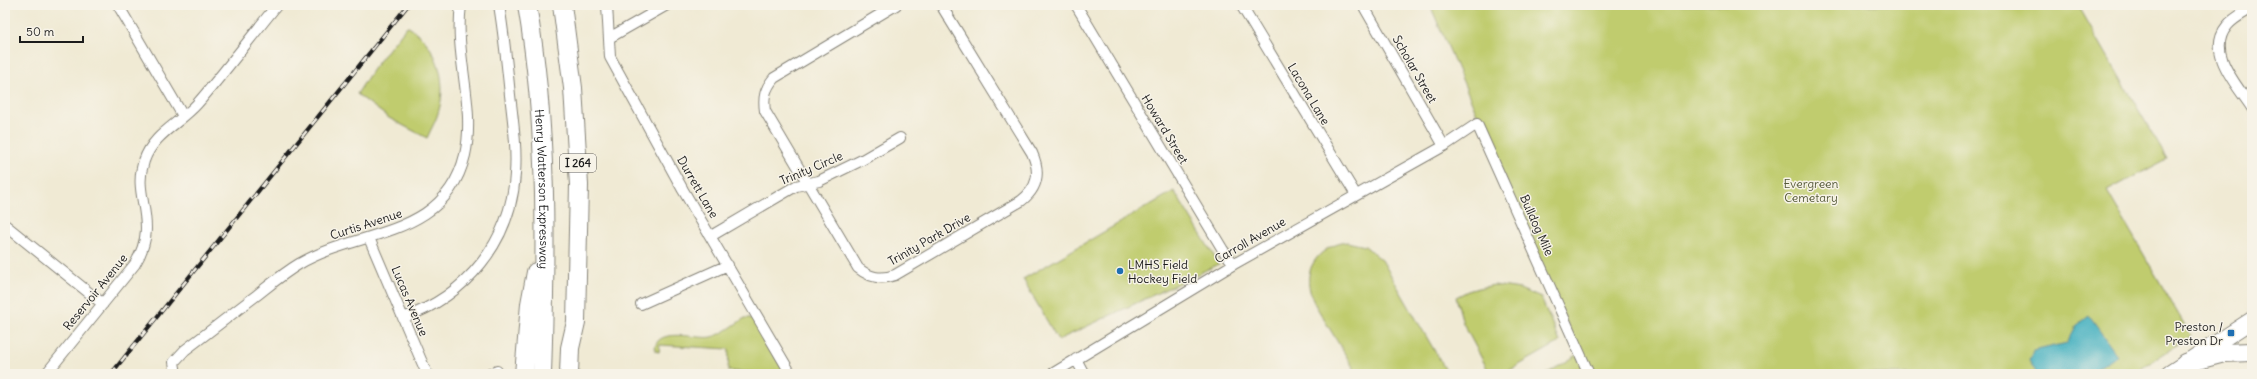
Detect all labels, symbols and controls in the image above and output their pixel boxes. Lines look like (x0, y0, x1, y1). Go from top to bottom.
scale bar (20, 18, 83, 44)
text: 50 m (26, 24, 55, 39)
street label: Scholar Street (1390, 32, 1440, 106)
street label: Lacona Lane (1285, 60, 1333, 128)
street label: Howard Street (1138, 92, 1192, 166)
street label: Henry Watterson Expressway (532, 109, 552, 269)
street label: Trinity Circle (777, 148, 845, 188)
street label: Durrett Lane (674, 153, 722, 221)
road number: I 264 (560, 154, 596, 172)
park label: Evergreen Cemetary (1783, 176, 1839, 205)
street label: Bulldog Mile (1517, 192, 1557, 258)
street label: Curtis Avenue (328, 205, 404, 243)
street label: Trinity Park Drive (885, 209, 973, 269)
street label: Carroll Avenue (1212, 214, 1288, 266)
street label: Reservoir Avenue (60, 251, 130, 333)
place label: LMHS Field Hockey Field (1128, 257, 1197, 286)
street label: Lucas Avenue (388, 264, 432, 338)
marker: LMHS Field Hockey Field (1115, 266, 1125, 276)
place label: Preston / Preston Dr (2165, 319, 2223, 348)
marker: Preston / Preston Dr (2226, 328, 2236, 338)

